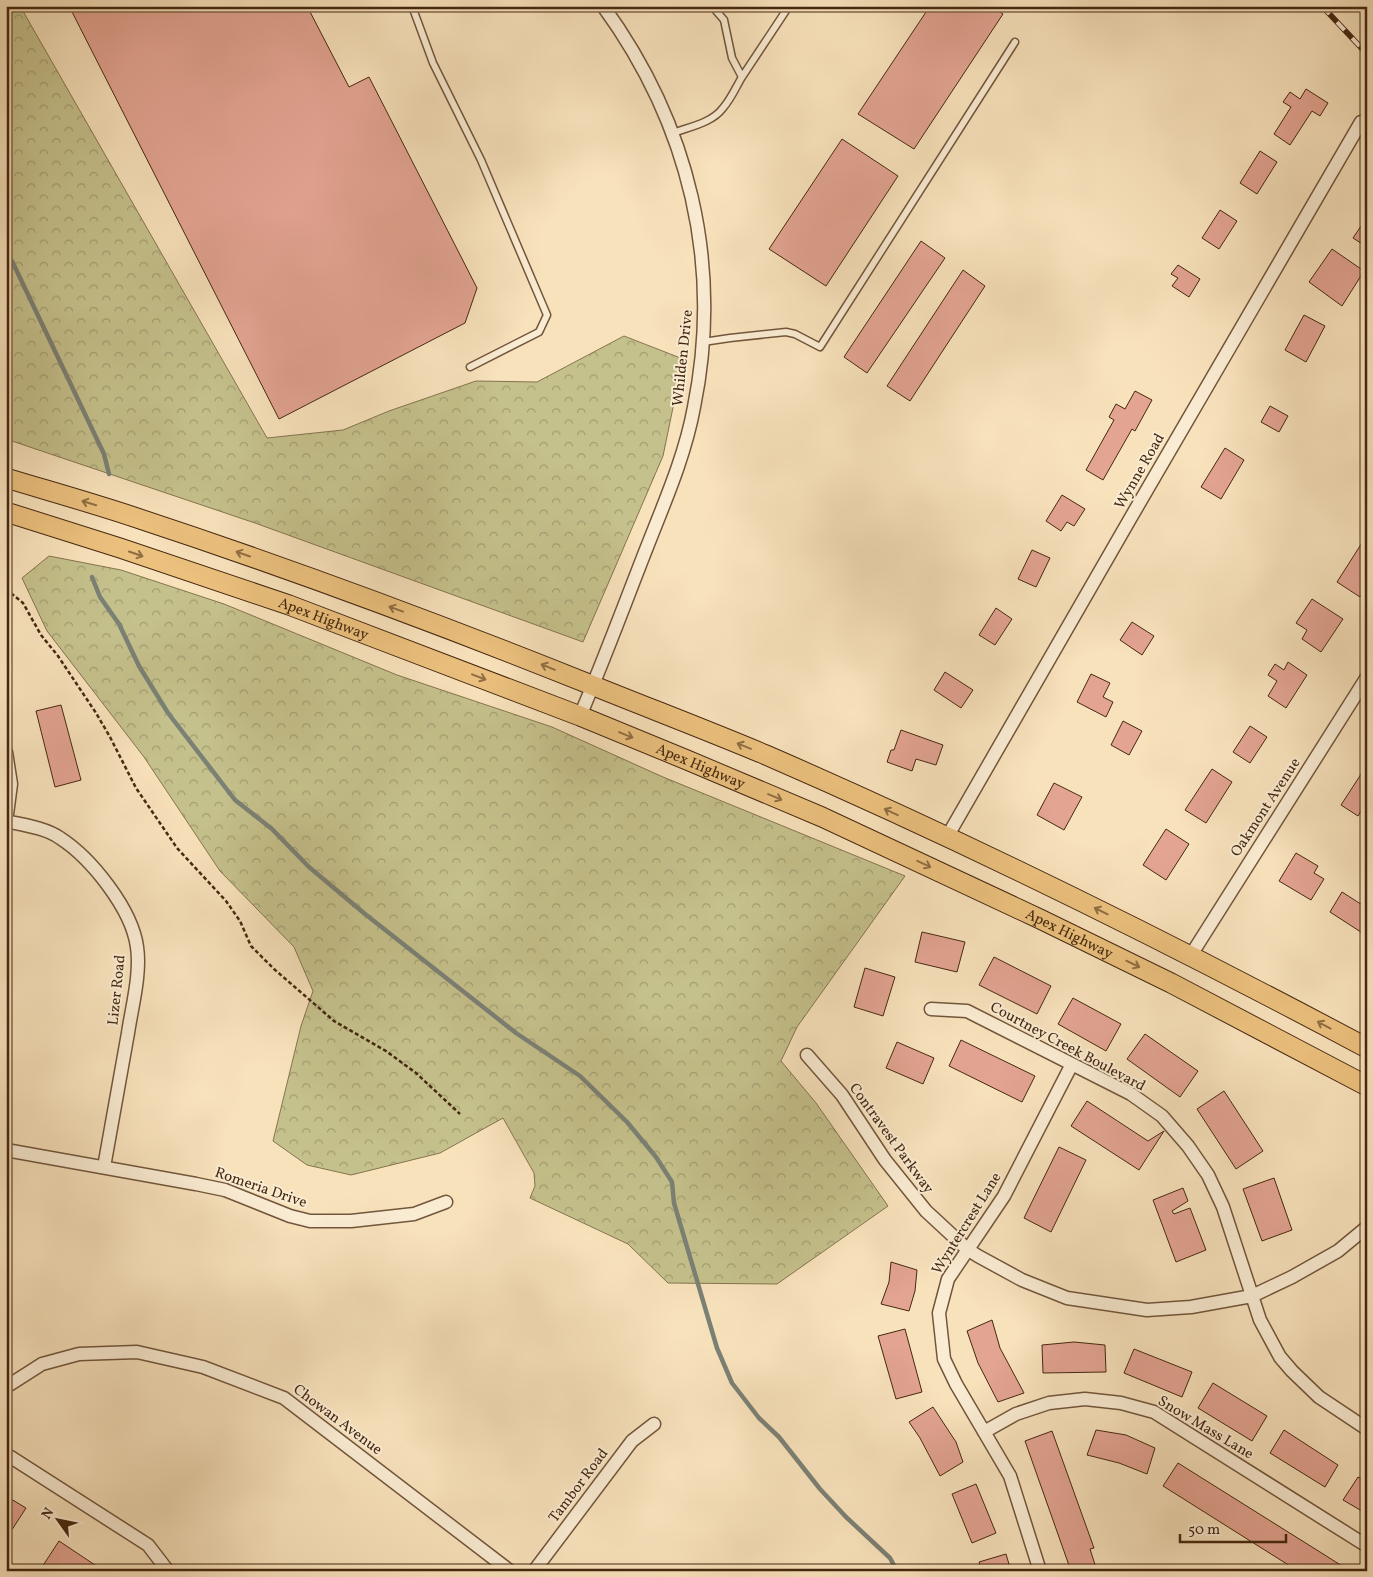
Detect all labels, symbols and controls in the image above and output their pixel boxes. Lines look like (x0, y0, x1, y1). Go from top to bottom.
street label: Whilden Drive (668, 309, 699, 407)
street label: Wynne Road (1110, 430, 1171, 514)
one-way arrow (81, 498, 97, 508)
one-way arrow (128, 549, 144, 559)
one-way arrow (236, 549, 252, 559)
street label: Apex Highway (275, 593, 371, 646)
one-way arrow (389, 604, 404, 614)
one-way arrow (541, 662, 556, 672)
one-way arrow (471, 673, 486, 682)
one-way arrow (618, 731, 633, 740)
street label: Apex Highway (652, 739, 748, 795)
one-way arrow (737, 741, 752, 751)
street label: Oakmont Avenue (1226, 754, 1306, 861)
one-way arrow (768, 794, 783, 803)
one-way arrow (884, 806, 899, 816)
one-way arrow (916, 859, 931, 869)
street label: Apex Highway (1021, 905, 1116, 965)
one-way arrow (1094, 906, 1109, 916)
street label: Lizer Road (103, 954, 132, 1026)
one-way arrow (1125, 960, 1140, 970)
street label: Courtney Creek Boulevard (986, 997, 1149, 1097)
one-way arrow (1317, 1020, 1332, 1029)
street label: Contravest Parkway (843, 1079, 938, 1199)
street label: Romeria Drive (212, 1163, 309, 1214)
street label: Wyntercrest Lane (927, 1169, 1007, 1279)
street label: Chowan Avenue (288, 1380, 386, 1461)
street label: Snow Mass Lane (1153, 1391, 1257, 1465)
street label: Tambor Road (544, 1444, 614, 1527)
north arrow (32, 1494, 82, 1544)
text: N (38, 1504, 59, 1523)
scale bar (1180, 1512, 1287, 1544)
text: 50 m (1188, 1520, 1220, 1541)

